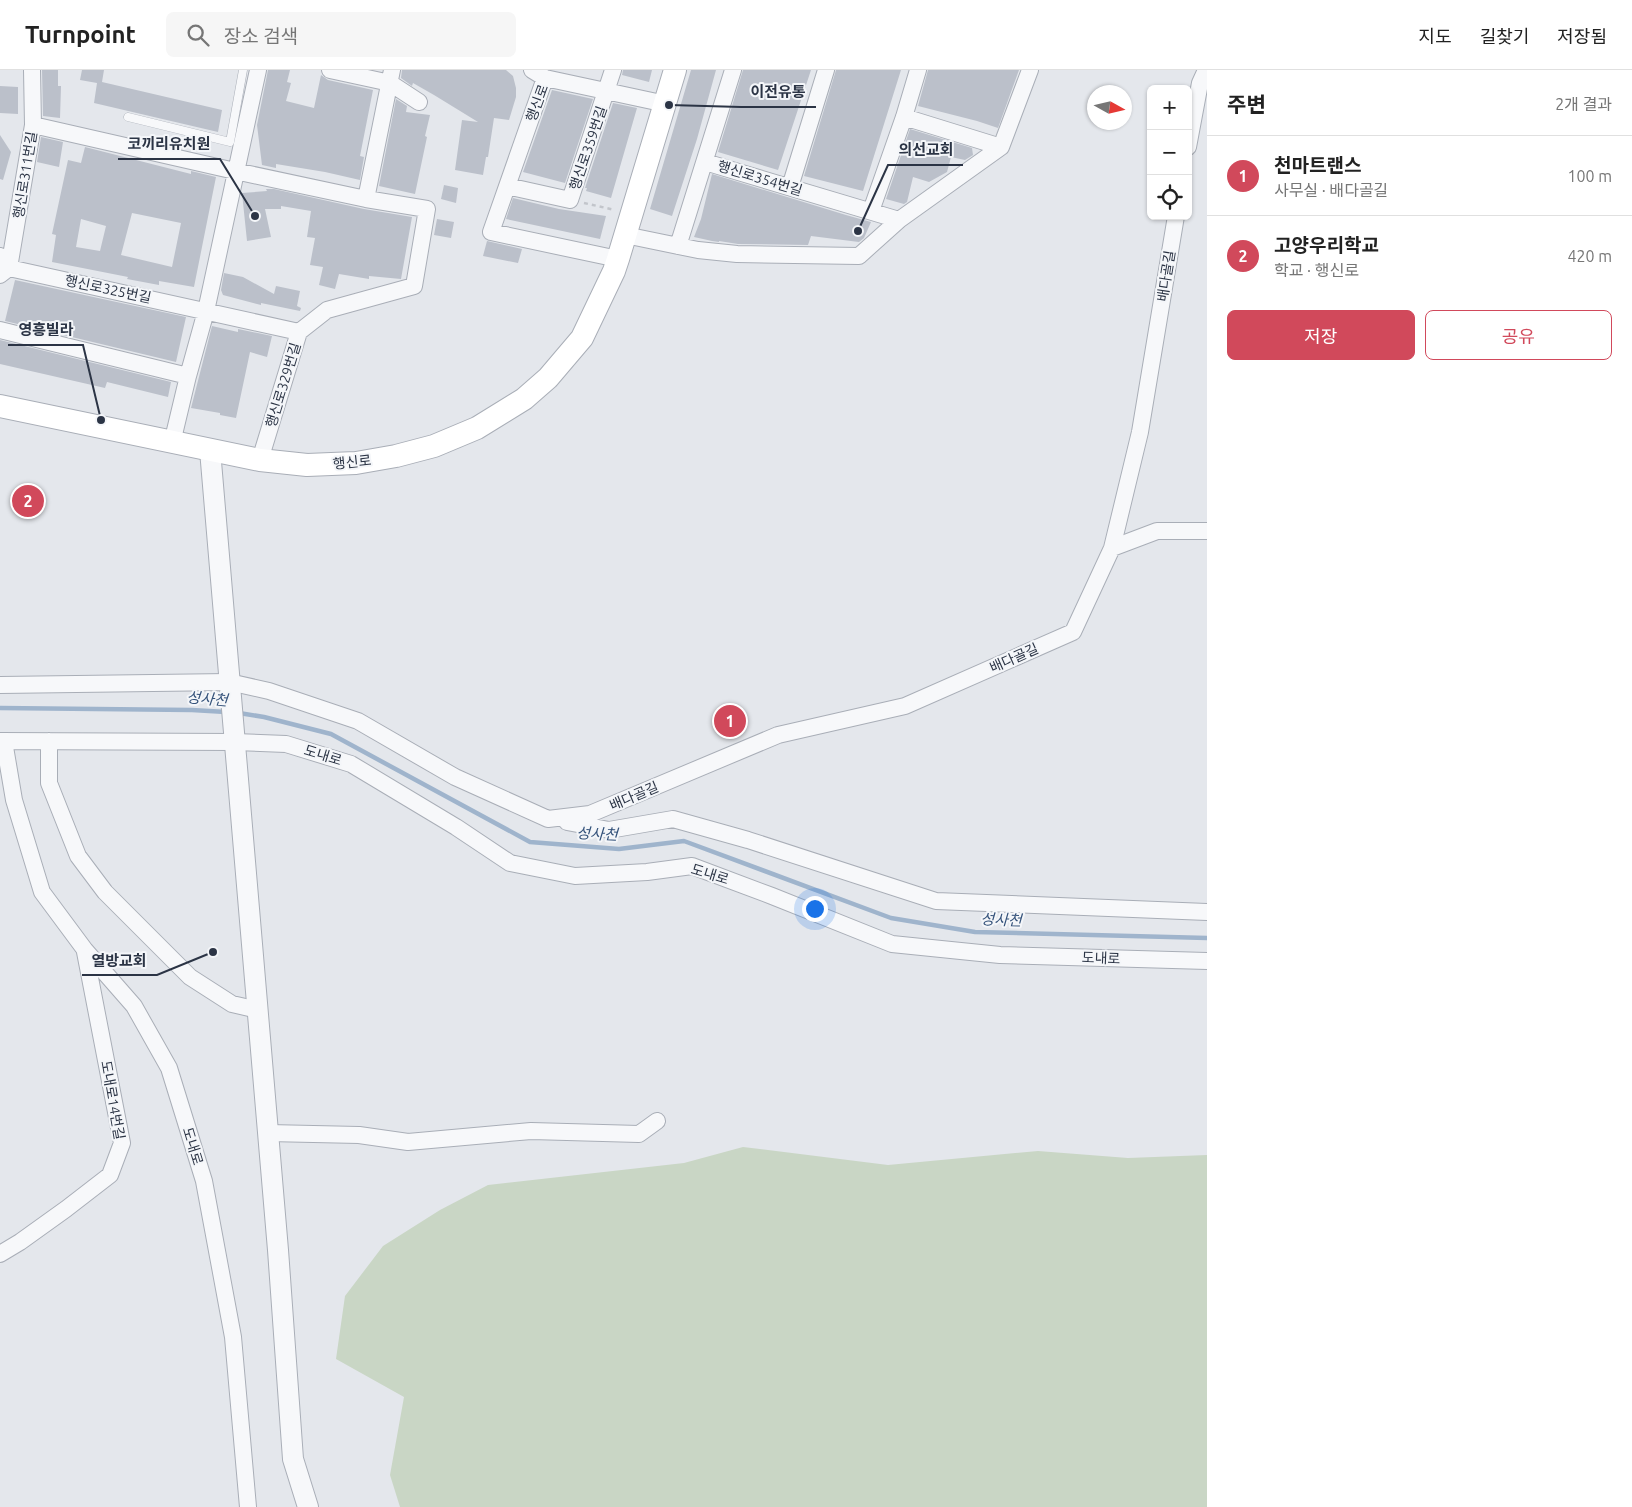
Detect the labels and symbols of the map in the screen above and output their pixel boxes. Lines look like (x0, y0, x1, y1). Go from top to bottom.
callout: 이전유통 (741, 77, 816, 107)
street label: 행신로 (523, 82, 551, 124)
text: 이전유통 (750, 83, 806, 100)
north arrow (1087, 85, 1132, 130)
street label: 행신로359번길 (566, 104, 610, 192)
callout: 코끼리유치원 (118, 129, 220, 159)
street label: 행신로311번길 (10, 130, 40, 220)
text: 코끼리유치원 (128, 135, 210, 152)
callout: 의선교회 (888, 135, 963, 165)
text: 의선교회 (898, 141, 954, 158)
street label: 행신로354번길 (716, 157, 804, 199)
street label: 배다골길 (1154, 249, 1178, 303)
street label: 행신로325번길 (63, 272, 153, 306)
callout: 영흥빌라 (8, 315, 83, 345)
text: 영흥빌라 (18, 321, 74, 338)
street label: 행신로329번길 (262, 341, 304, 429)
street label: 행신로 (332, 452, 372, 472)
pin: 2 (12, 482, 44, 520)
street label: 배다골길 (987, 640, 1041, 676)
water label: 성사천 (186, 688, 231, 709)
pin: 1 (714, 702, 746, 740)
street label: 도내로 (302, 742, 344, 768)
street label: 배다골길 (607, 779, 661, 813)
water label: 성사천 (576, 824, 620, 843)
street label: 도내로 (689, 861, 731, 887)
your location (802, 896, 828, 922)
water label: 성사천 (980, 910, 1024, 929)
callout: 열방교회 (82, 945, 157, 975)
street label: 도내로 (1081, 949, 1121, 967)
text: 열방교회 (91, 952, 147, 969)
street label: 도내로14번길 (98, 1059, 128, 1141)
street label: 도내로 (180, 1125, 206, 1167)

